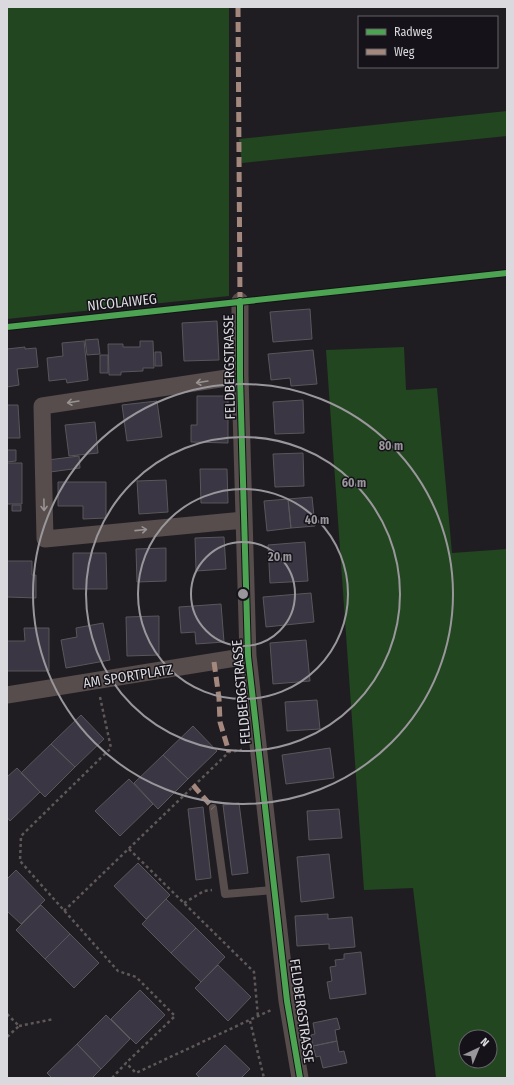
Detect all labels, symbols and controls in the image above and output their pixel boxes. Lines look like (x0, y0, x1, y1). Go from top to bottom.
legend (358, 16, 498, 68)
text: Radweg (394, 25, 433, 39)
text: Weg (394, 45, 415, 59)
street label: NICOLAIWEG (86, 290, 158, 315)
street label: FELDBERGSTRASSE (220, 314, 239, 420)
one-way arrow (196, 378, 209, 386)
one-way arrow (67, 398, 80, 406)
text: 80 m (379, 439, 403, 453)
text: 60 m (342, 476, 366, 490)
one-way arrow (40, 498, 48, 511)
text: 40 m (305, 513, 329, 527)
one-way arrow (134, 526, 147, 533)
text: 20 m (267, 550, 292, 564)
centre of rings (236, 587, 250, 601)
street label: FELDBERGSTRASSE (228, 638, 255, 745)
street label: AM SPORTPLATZ (82, 661, 175, 692)
street label: FELDBERGSTRASSE (286, 958, 317, 1065)
north arrow (458, 1029, 498, 1069)
text: N (478, 1035, 491, 1049)

